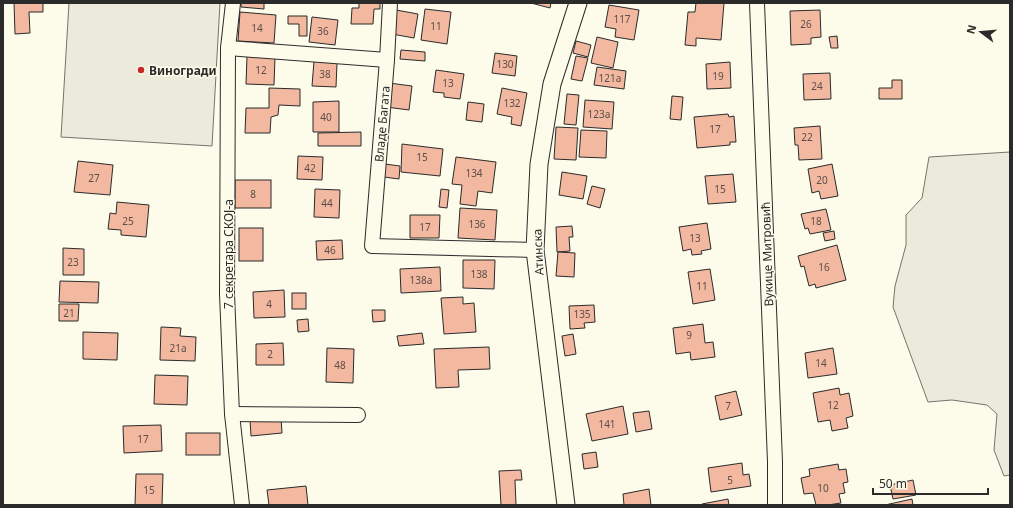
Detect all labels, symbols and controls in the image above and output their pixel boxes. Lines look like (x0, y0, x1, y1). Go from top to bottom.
house number: 117 (613, 12, 631, 26)
north arrow (961, 12, 1001, 52)
house number: 26 (800, 17, 812, 31)
house number: 11 (430, 19, 442, 33)
house number: 14 (251, 21, 263, 35)
text: N (962, 23, 979, 35)
house number: 36 (317, 24, 329, 38)
house number: 130 (496, 57, 514, 71)
place label: Виногради (149, 62, 217, 79)
house number: 12 (255, 63, 267, 77)
marker: Виногради (136, 65, 146, 75)
house number: 38 (319, 67, 331, 81)
house number: 19 (712, 69, 724, 83)
house number: 121a (599, 71, 621, 85)
house number: 13 (442, 76, 454, 90)
house number: 24 (811, 79, 823, 93)
street label: Владе Багата (370, 85, 394, 163)
house number: 132 (503, 96, 521, 110)
house number: 123a (588, 107, 610, 121)
house number: 40 (320, 110, 332, 124)
house number: 17 (709, 122, 721, 136)
house number: 22 (801, 130, 813, 144)
house number: 15 (416, 150, 428, 164)
house number: 42 (304, 161, 316, 175)
house number: 134 (465, 166, 483, 180)
house number: 27 (88, 171, 100, 185)
house number: 20 (816, 173, 828, 187)
house number: 15 (714, 182, 726, 196)
house number: 8 (250, 187, 256, 201)
house number: 44 (321, 196, 333, 210)
street label: 7 секретара СКОЈ-а (220, 199, 237, 309)
street label: Вукице Митровић (757, 201, 777, 307)
house number: 25 (122, 214, 134, 228)
house number: 18 (810, 214, 822, 228)
house number: 136 (468, 217, 486, 231)
house number: 17 (419, 220, 431, 234)
street label: Атинска (528, 228, 548, 276)
house number: 13 (689, 231, 701, 245)
house number: 46 (324, 243, 336, 257)
house number: 23 (67, 255, 79, 269)
house number: 16 (818, 260, 830, 274)
house number: 138 (470, 267, 488, 281)
house number: 138a (410, 273, 432, 287)
house number: 11 (696, 279, 708, 293)
house number: 4 (266, 297, 272, 311)
house number: 21 (63, 306, 75, 320)
house number: 135 (573, 307, 591, 321)
house number: 9 (686, 328, 692, 342)
house number: 21a (169, 341, 187, 355)
house number: 2 (267, 347, 273, 361)
house number: 14 (815, 356, 827, 370)
house number: 48 (334, 358, 346, 372)
house number: 12 (827, 398, 839, 412)
house number: 7 (725, 399, 731, 413)
house number: 141 (598, 417, 616, 431)
house number: 17 (137, 432, 149, 446)
scale bar (873, 470, 988, 496)
house number: 5 (727, 473, 733, 487)
text: 50 m (879, 475, 907, 492)
house number: 10 (817, 481, 829, 495)
house number: 15 (143, 483, 155, 497)

